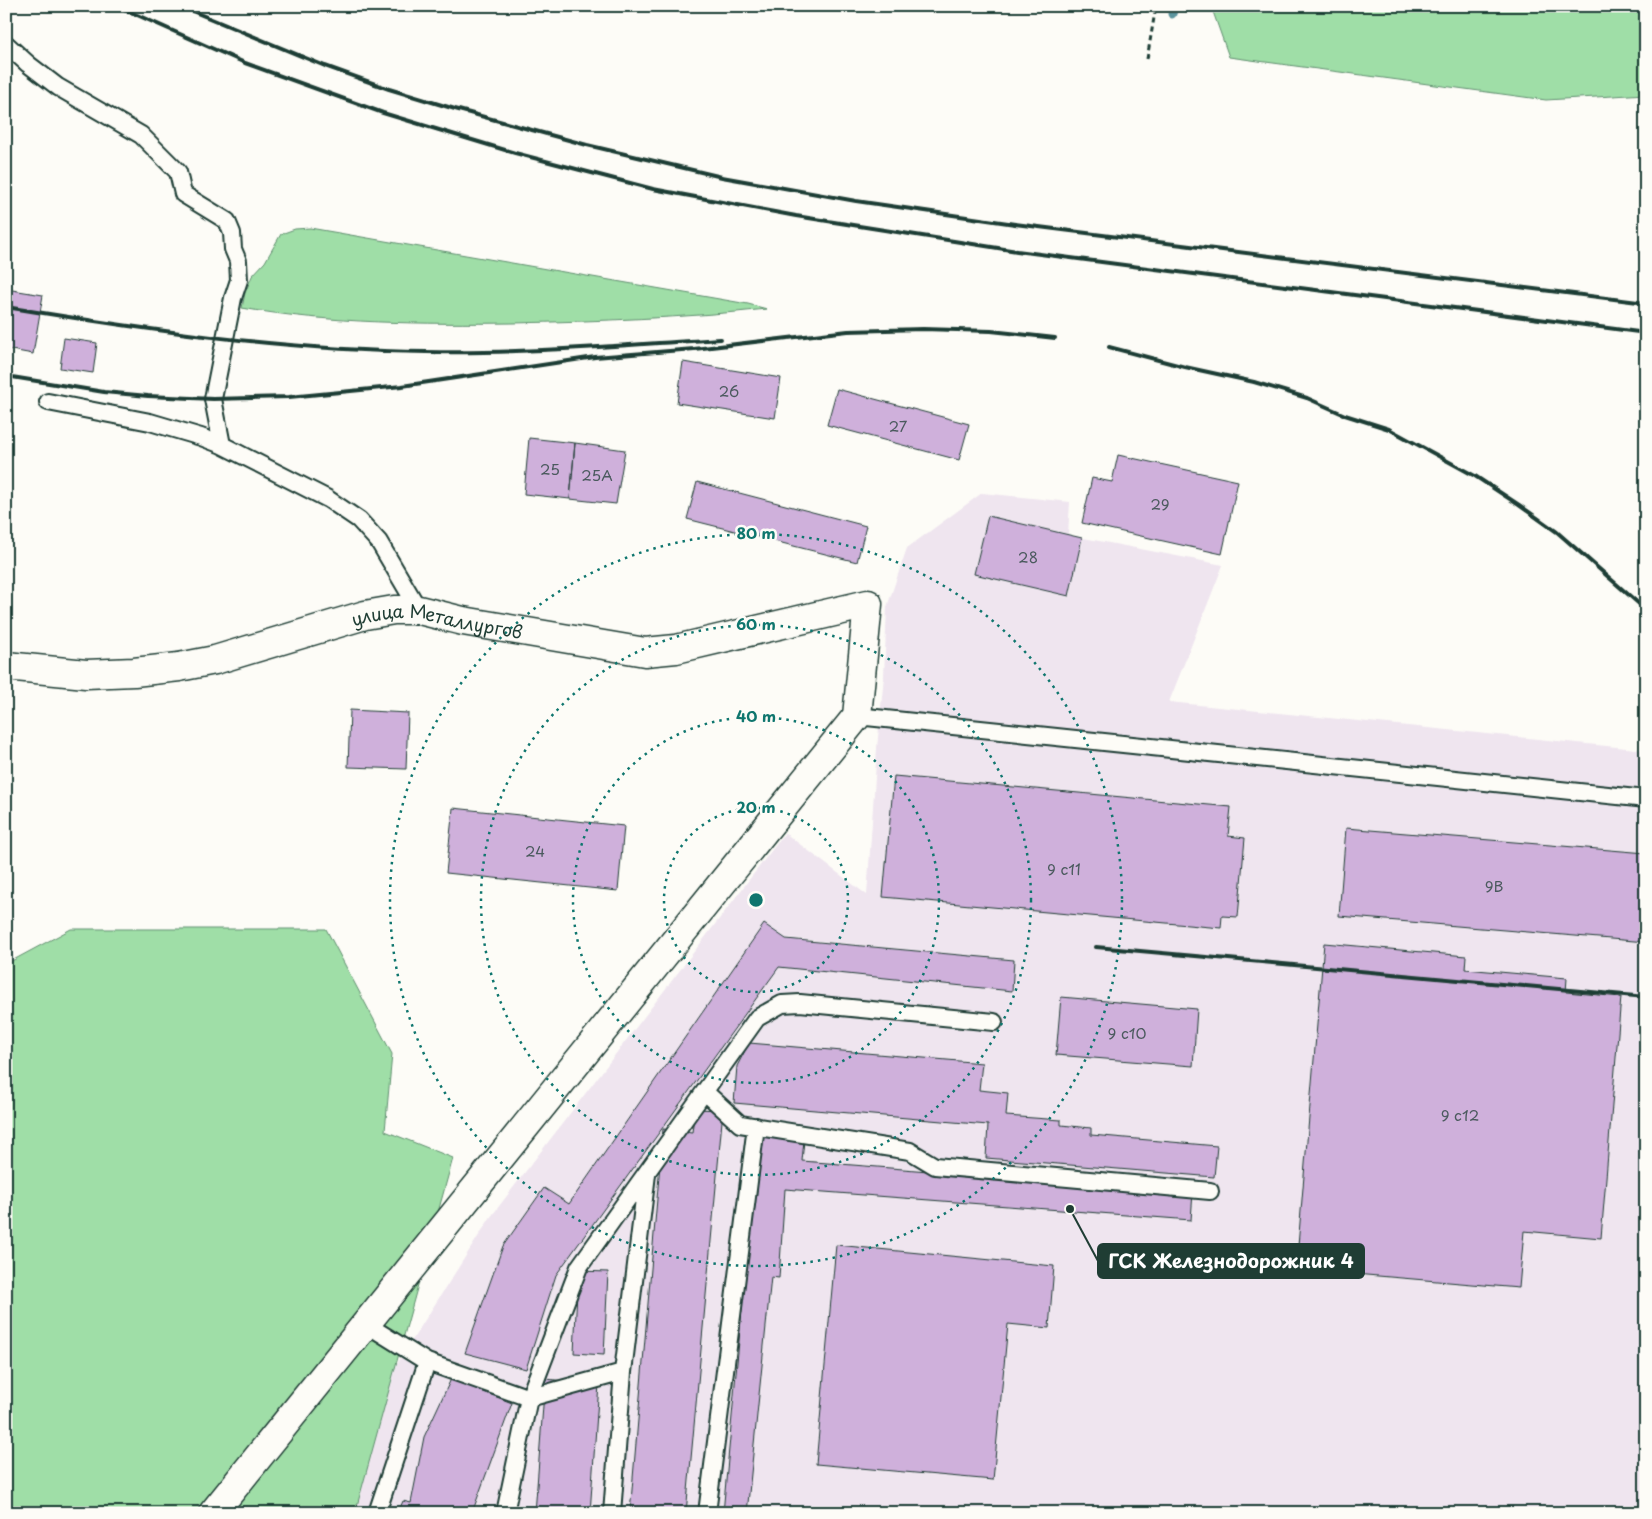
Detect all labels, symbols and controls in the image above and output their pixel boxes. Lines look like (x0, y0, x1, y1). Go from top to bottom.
house number: 26 (719, 379, 739, 402)
house number: 27 (889, 414, 908, 437)
house number: 25 (540, 457, 560, 480)
house number: 25А (581, 463, 613, 486)
house number: 29 (1150, 492, 1170, 515)
text: 80 m (736, 521, 776, 544)
house number: 28 (1018, 545, 1038, 568)
street label: улица Металлургов (347, 597, 525, 644)
text: 60 m (736, 612, 776, 635)
text: 40 m (736, 704, 776, 727)
text: 20 m (737, 795, 775, 818)
house number: 24 (525, 839, 545, 862)
house number: 9 с11 (1047, 857, 1081, 880)
house number: 9В (1485, 874, 1503, 897)
centre of rings (747, 891, 765, 909)
house number: 9 с10 (1108, 1021, 1146, 1044)
house number: 9 с12 (1441, 1103, 1479, 1126)
callout: ГСК Железнодорожник 4 (1098, 1244, 1364, 1278)
text: ГСК Железнодорожник 4 (1108, 1246, 1354, 1274)

